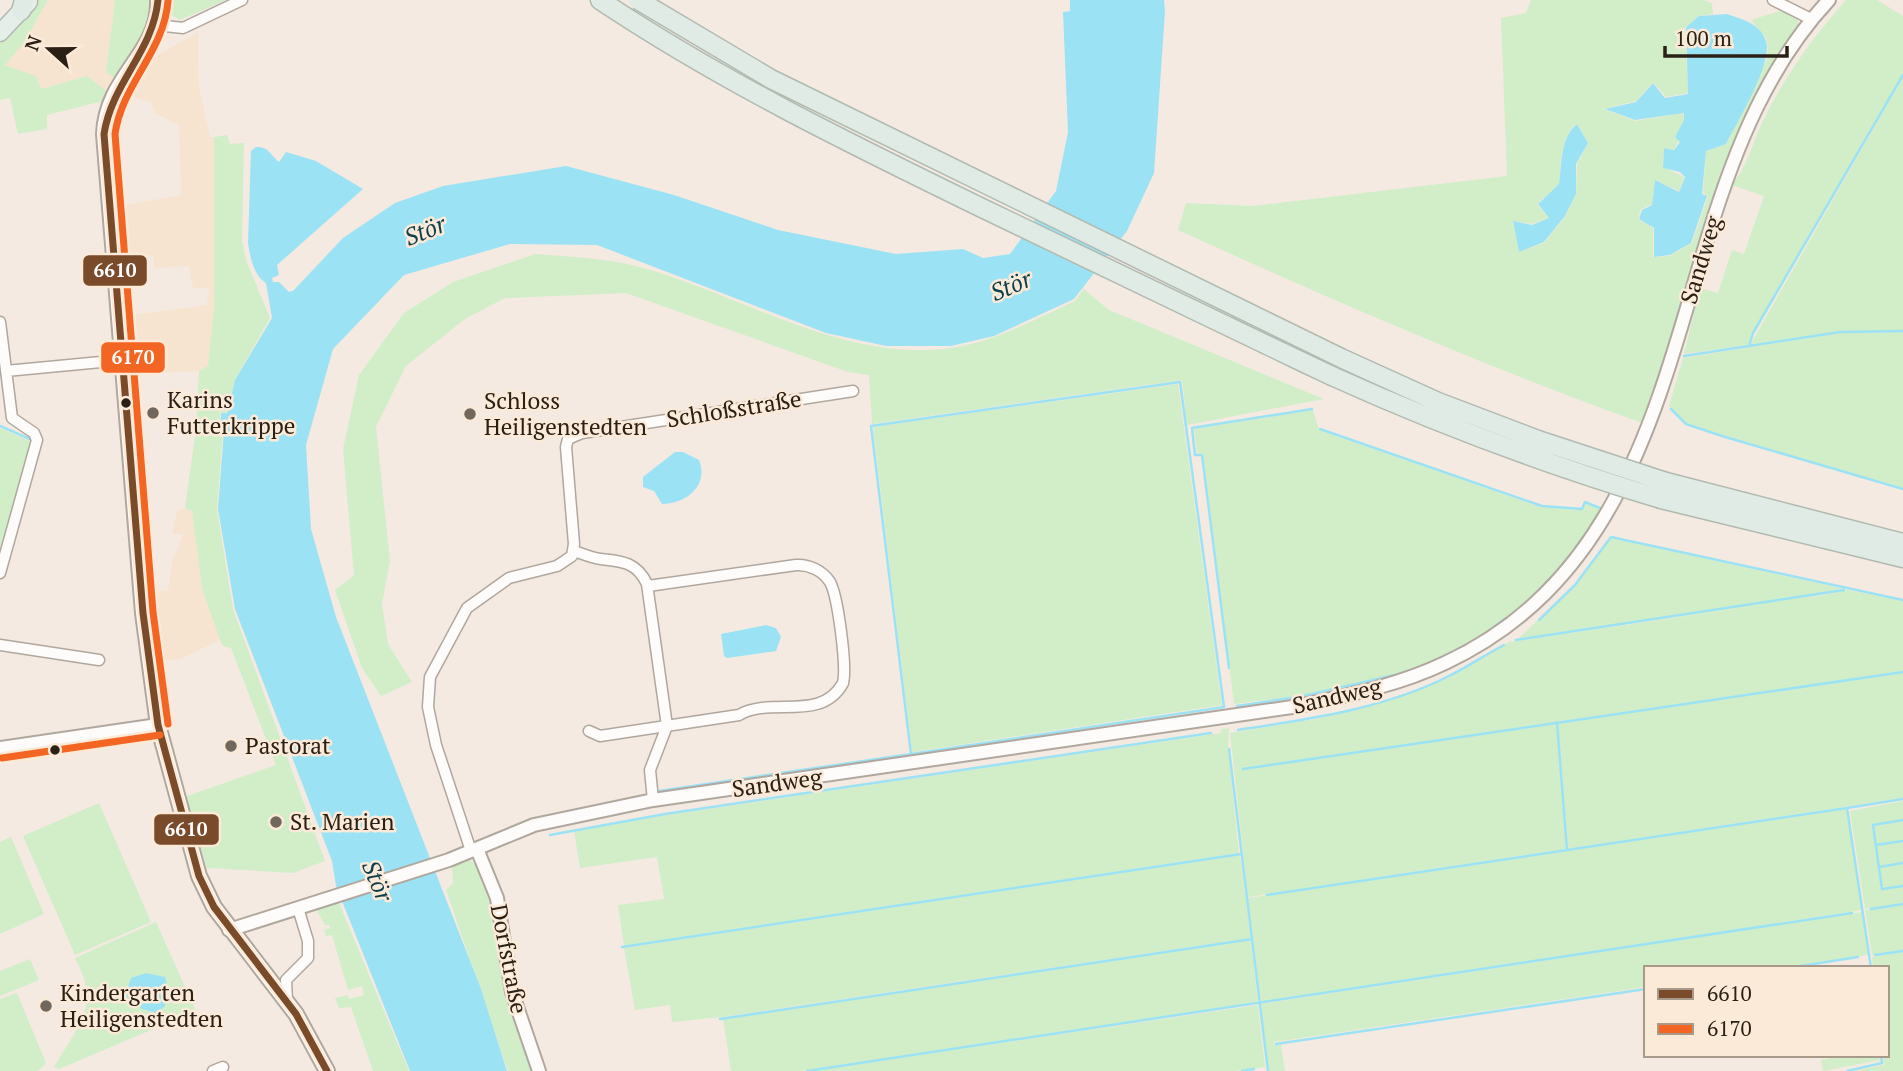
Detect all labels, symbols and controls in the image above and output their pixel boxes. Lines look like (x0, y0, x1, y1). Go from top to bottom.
north arrow (14, 14, 84, 84)
scale bar (1665, 14, 1787, 58)
text: 100 m (1675, 24, 1732, 52)
text: N (18, 31, 47, 54)
water label: Stör (399, 207, 452, 253)
street label: Sandweg (1672, 211, 1729, 308)
line badge: 6610 (82, 254, 148, 287)
text: 6610 (94, 257, 137, 282)
water label: Stör (985, 261, 1038, 308)
line badge: 6170 (100, 341, 166, 374)
text: 6170 (112, 344, 155, 369)
street label: Schloßstraße (664, 383, 804, 434)
place label: Karins Futterkrippe (167, 384, 295, 441)
place label: Schloss Heiligenstedten (484, 385, 647, 442)
unlabelled marker (119, 396, 133, 410)
marker: Karins Futterkrippe (145, 405, 161, 421)
marker: Schloss Heiligenstedten (462, 406, 478, 422)
street label: Sandweg (1289, 670, 1385, 721)
place label: Pastorat (245, 730, 331, 761)
marker: Pastorat (223, 738, 239, 754)
unlabelled marker (48, 743, 62, 757)
street label: Sandweg (730, 761, 825, 804)
place label: St. Marien (290, 806, 395, 837)
line badge: 6610 (153, 813, 220, 846)
marker: St. Marien (268, 814, 284, 830)
text: 6610 (165, 816, 208, 841)
water label: Stör (355, 855, 402, 908)
street label: Dorfstraße (484, 902, 535, 1016)
legend (1644, 966, 1889, 1057)
place label: Kindergarten Heiligenstedten (60, 977, 223, 1034)
text: 6610 (1707, 979, 1752, 1007)
marker: Kindergarten Heiligenstedten (38, 998, 54, 1014)
text: 6170 (1707, 1014, 1752, 1042)

